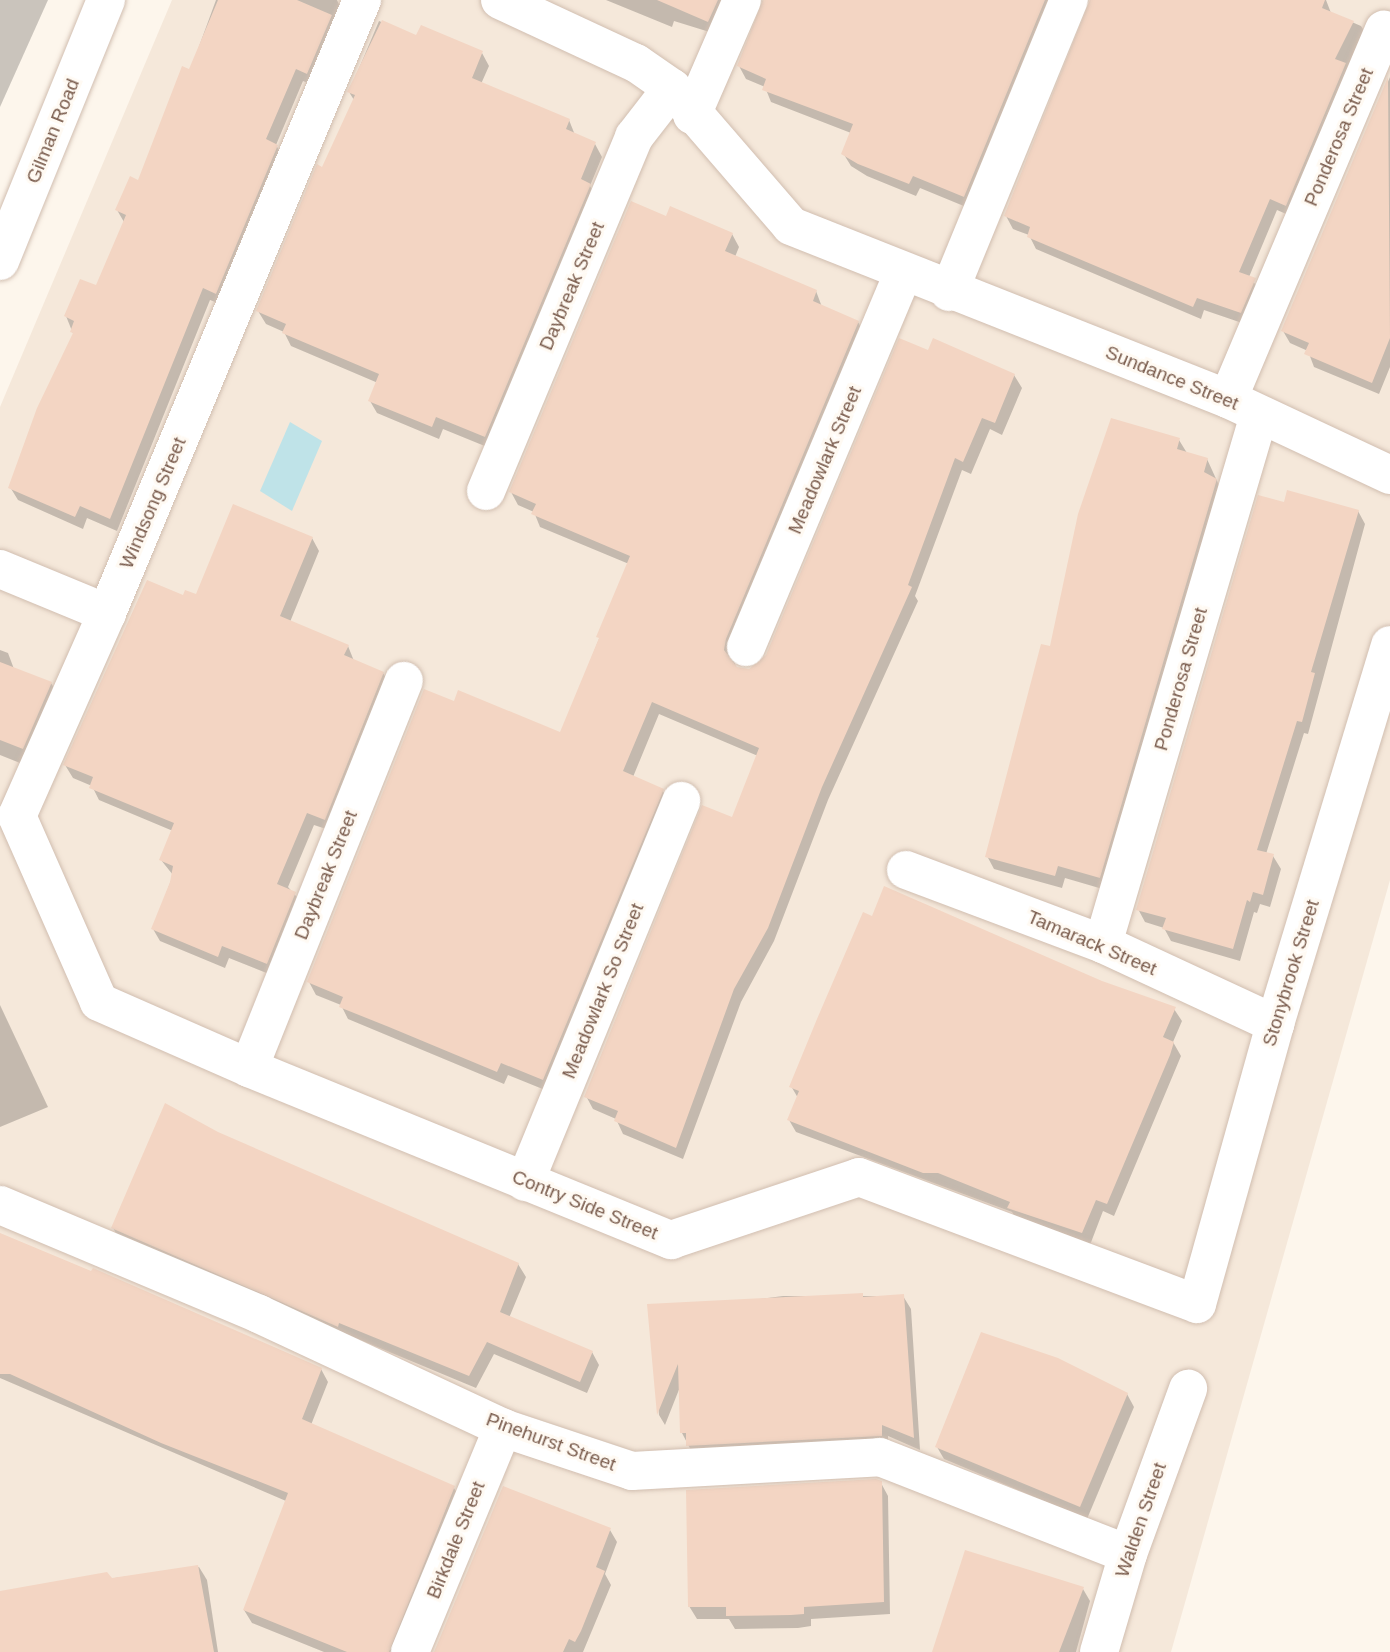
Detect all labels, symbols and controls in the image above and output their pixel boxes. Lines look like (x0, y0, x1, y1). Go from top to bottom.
street label: Ponderosa Street (1300, 64, 1378, 210)
street label: Gilman Road (22, 75, 84, 187)
street label: Daybreak Street (535, 218, 609, 354)
street label: Sundance Street (1102, 341, 1242, 415)
street label: Meadowlark Street (784, 383, 866, 537)
street label: Windsong Street (115, 434, 191, 572)
street label: Ponderosa Street (1150, 605, 1212, 753)
street label: Daybreak Street (290, 807, 362, 943)
street label: Stonybrook Street (1258, 897, 1324, 1049)
street label: Meadowlark So Street (557, 900, 649, 1082)
street label: Tamarack Street (1024, 905, 1160, 981)
street label: Contry Side Street (509, 1165, 661, 1245)
street label: Pinehurst Street (483, 1408, 619, 1476)
street label: Walden Street (1111, 1460, 1171, 1580)
street label: Birkdale Street (422, 1478, 490, 1602)

